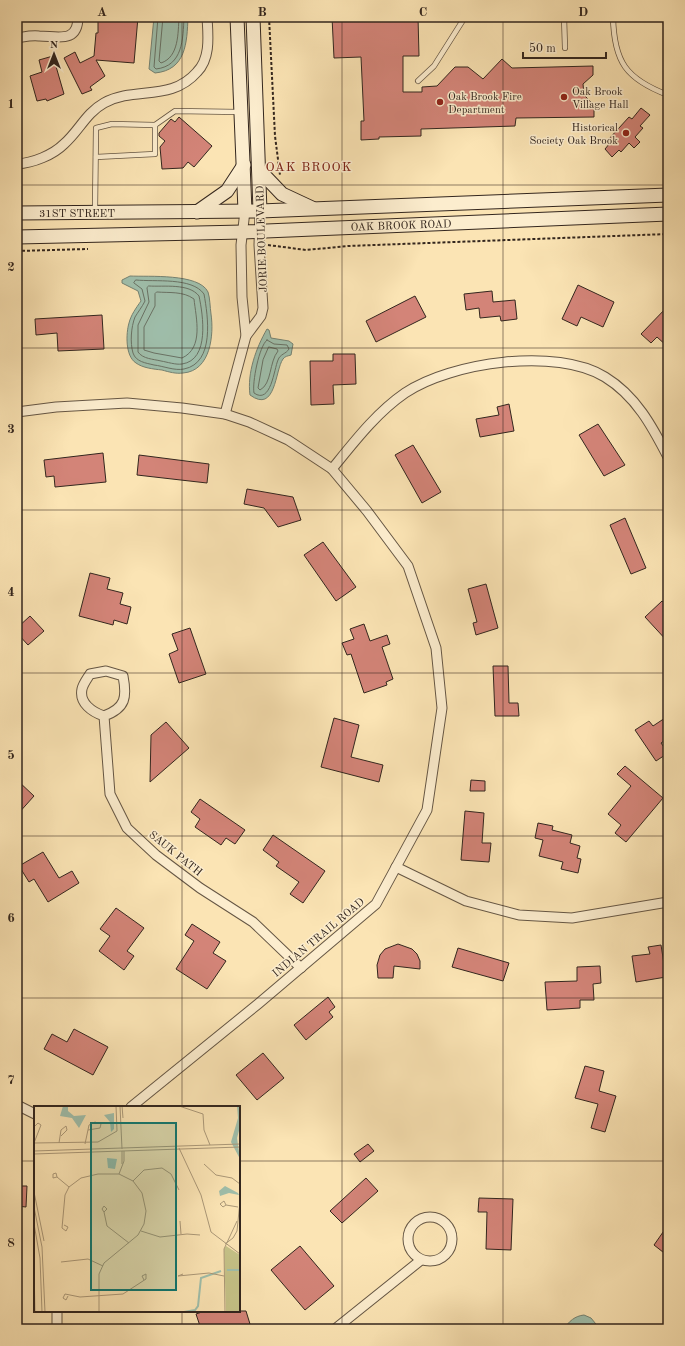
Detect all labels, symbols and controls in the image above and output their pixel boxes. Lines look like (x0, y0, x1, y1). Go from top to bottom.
text: A (97, 6, 107, 19)
text: B (257, 6, 267, 19)
text: C (419, 6, 427, 19)
text: D (578, 6, 588, 19)
north arrow (34, 34, 74, 74)
scale bar (523, 34, 606, 60)
text: N (50, 40, 59, 51)
text: 50 m (529, 42, 556, 55)
place label: Oak Brook Village Hall (572, 87, 629, 111)
place label: Oak Brook Fire Department (448, 92, 522, 116)
marker: Oak Brook Village Hall (559, 92, 569, 102)
marker: Oak Brook Fire Department (435, 97, 445, 107)
text: 1 (7, 98, 15, 111)
place label: Historical Society Oak Brook (529, 123, 618, 147)
marker: Historical Society Oak Brook (621, 128, 631, 138)
district label: OAK BROOK (265, 161, 353, 174)
street label: JORIE BOULEVARD (255, 185, 270, 293)
street label: 31ST STREET (39, 209, 115, 220)
street label: OAK BROOK ROAD (350, 219, 452, 234)
text: 2 (7, 261, 15, 274)
text: 3 (7, 423, 15, 436)
text: 4 (7, 586, 15, 599)
text: 5 (7, 749, 15, 762)
street label: SAUK PATH (146, 830, 204, 879)
street label: INDIAN TRAIL ROAD (271, 896, 367, 980)
text: 6 (7, 912, 15, 925)
text: 7 (7, 1074, 15, 1087)
inset map (34, 1106, 240, 1312)
text: 8 (7, 1237, 15, 1250)

